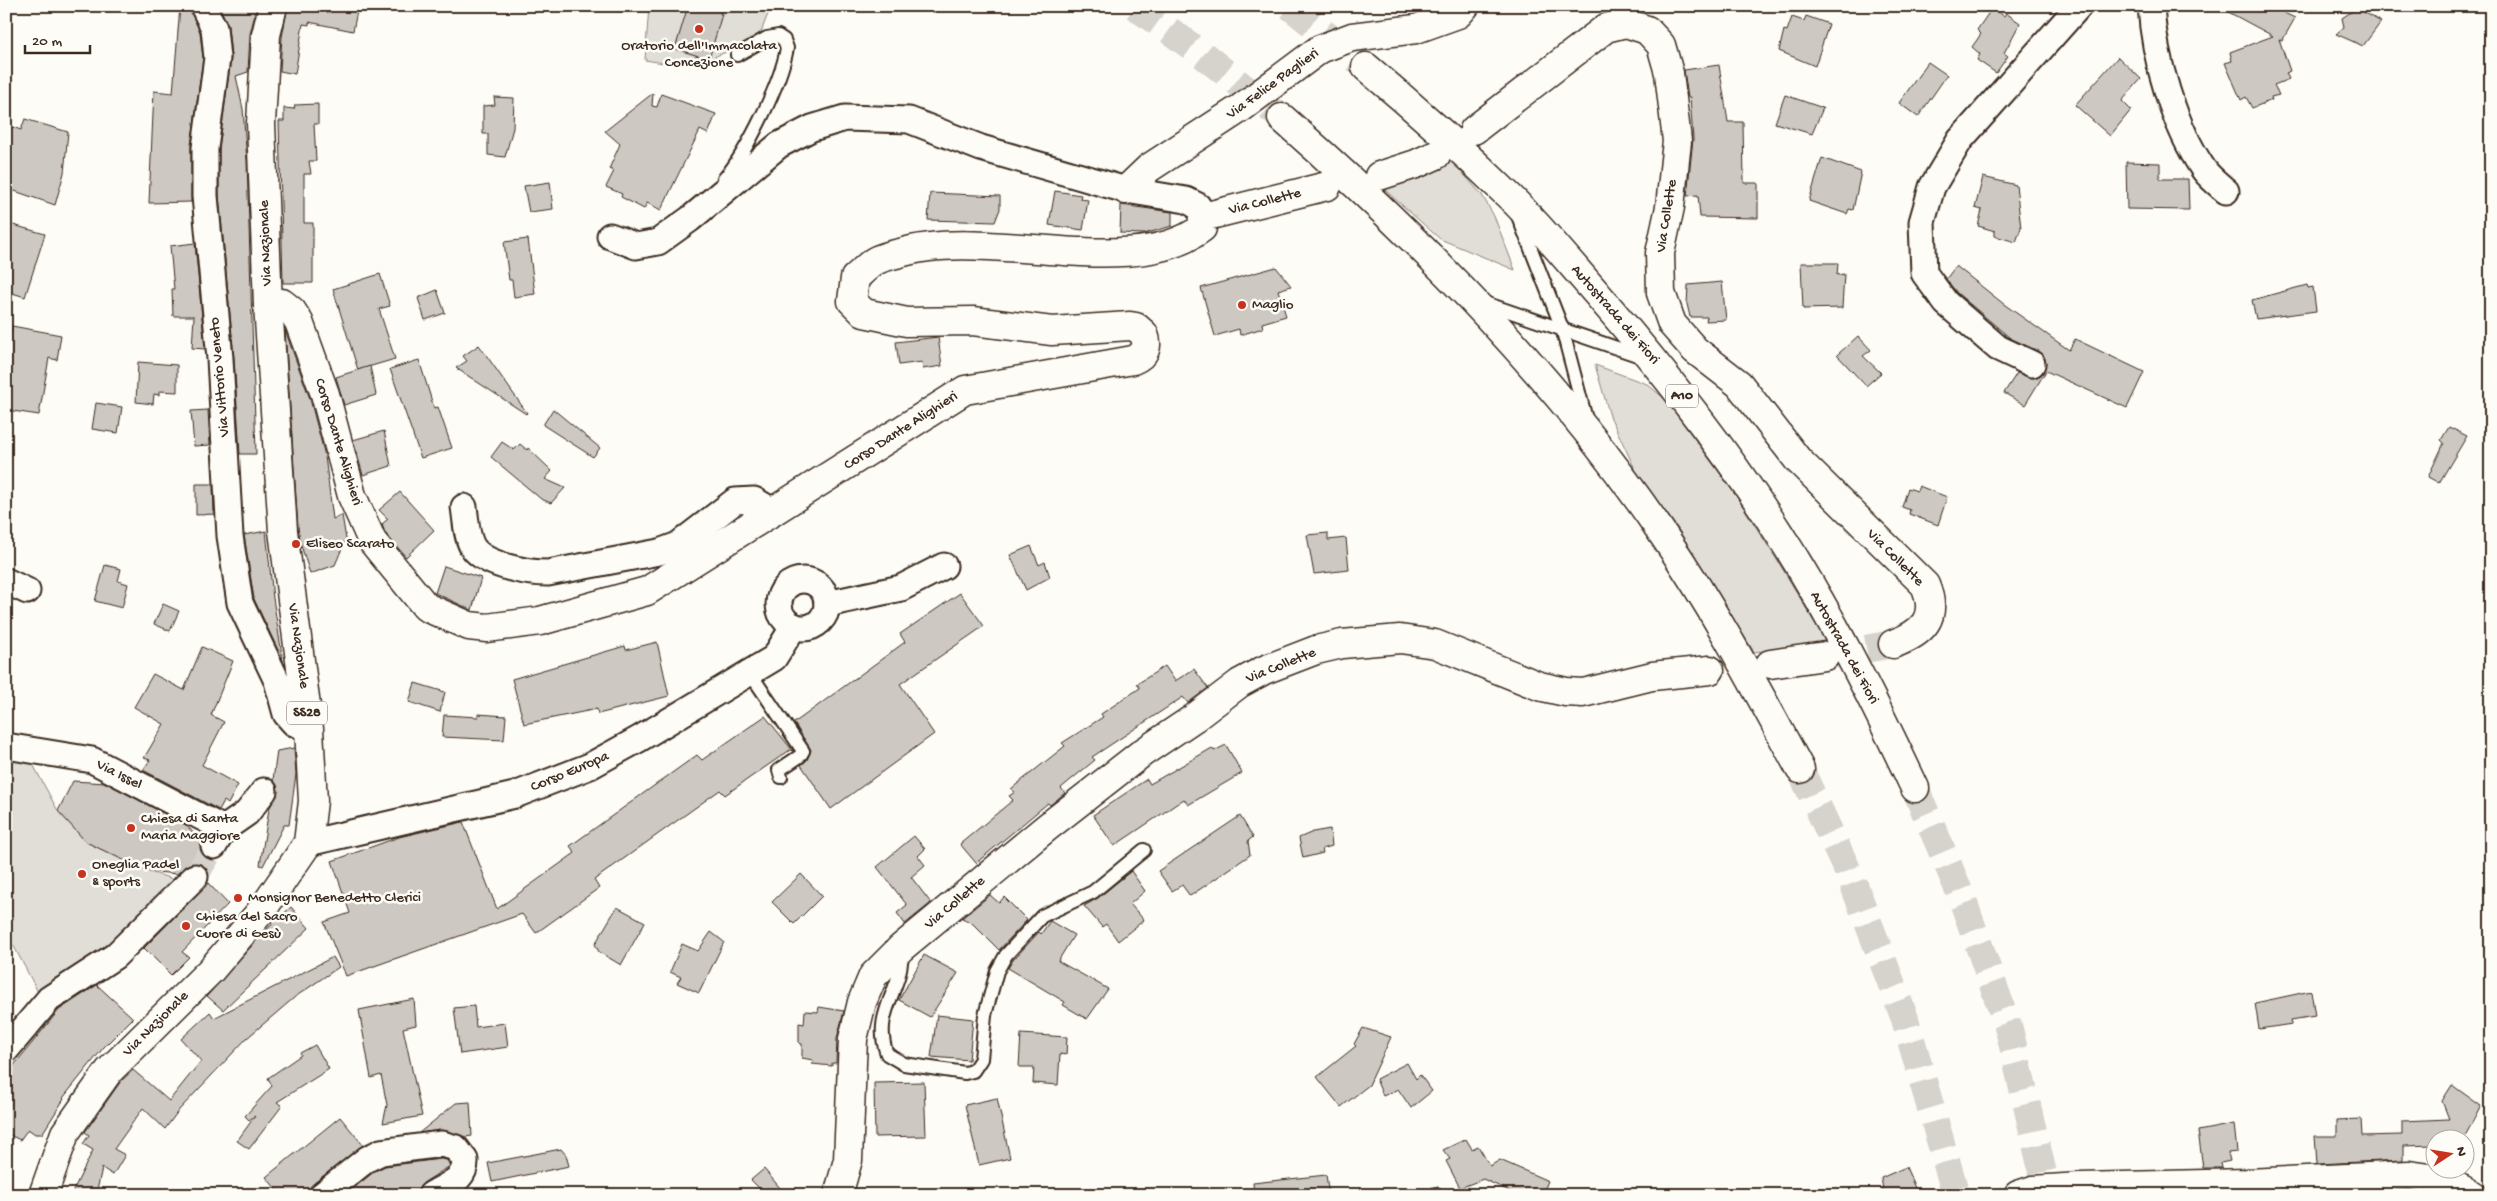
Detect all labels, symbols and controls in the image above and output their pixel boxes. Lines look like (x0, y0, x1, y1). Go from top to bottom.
scale bar (25, 22, 90, 54)
marker: Oratorio dell'Immacolata Concezione (693, 23, 705, 35)
text: 20 m (32, 33, 62, 51)
place label: Oratorio dell'Immacolata Concezione (621, 37, 777, 72)
street label: Via Felice Paglieri (1222, 44, 1323, 124)
street label: Via Collette (1652, 178, 1682, 255)
street label: Via Collette (1226, 184, 1303, 220)
street label: Via Nazionale (256, 200, 277, 287)
street label: Autostrada dei Fiori (1567, 261, 1663, 369)
place label: Maglio (1252, 296, 1294, 314)
marker: Maglio (1236, 299, 1248, 311)
street label: Via Vittorio Veneto (206, 316, 234, 438)
street label: Corso Dante Alighieri (310, 376, 366, 508)
road number: A10 (1666, 384, 1698, 408)
street label: Corso Dante Alighieri (841, 387, 961, 475)
street label: Via Collette (1862, 525, 1928, 591)
place label: Eliseo Scarato (306, 535, 395, 553)
marker: Eliseo Scarato (290, 538, 302, 550)
street label: Autostrada dei Fiori (1805, 588, 1883, 708)
street label: Via Nazionale (283, 601, 313, 690)
street label: Via Collette (1243, 644, 1319, 689)
road number: SS28 (287, 701, 327, 724)
street label: Corso Europa (528, 747, 612, 797)
street label: Via Issel (92, 755, 145, 794)
place label: Chiesa di Santa Maria Maggiore (141, 810, 240, 845)
marker: Chiesa di Santa Maria Maggiore (125, 822, 137, 834)
place label: Oneglia Padel & sports (92, 856, 179, 891)
marker: Oneglia Padel & sports (76, 868, 88, 880)
street label: Via Collette (920, 872, 989, 934)
place label: Monsignor Benedetto Clerici (248, 889, 421, 907)
marker: Monsignor Benedetto Clerici (232, 892, 244, 904)
place label: Chiesa del Sacro Cuore di Gesù (196, 908, 298, 943)
marker: Chiesa del Sacro Cuore di Gesù (180, 920, 192, 932)
street label: Via Nazionale (119, 987, 193, 1061)
north arrow (2424, 1128, 2474, 1178)
text: N (2451, 1146, 2470, 1158)

